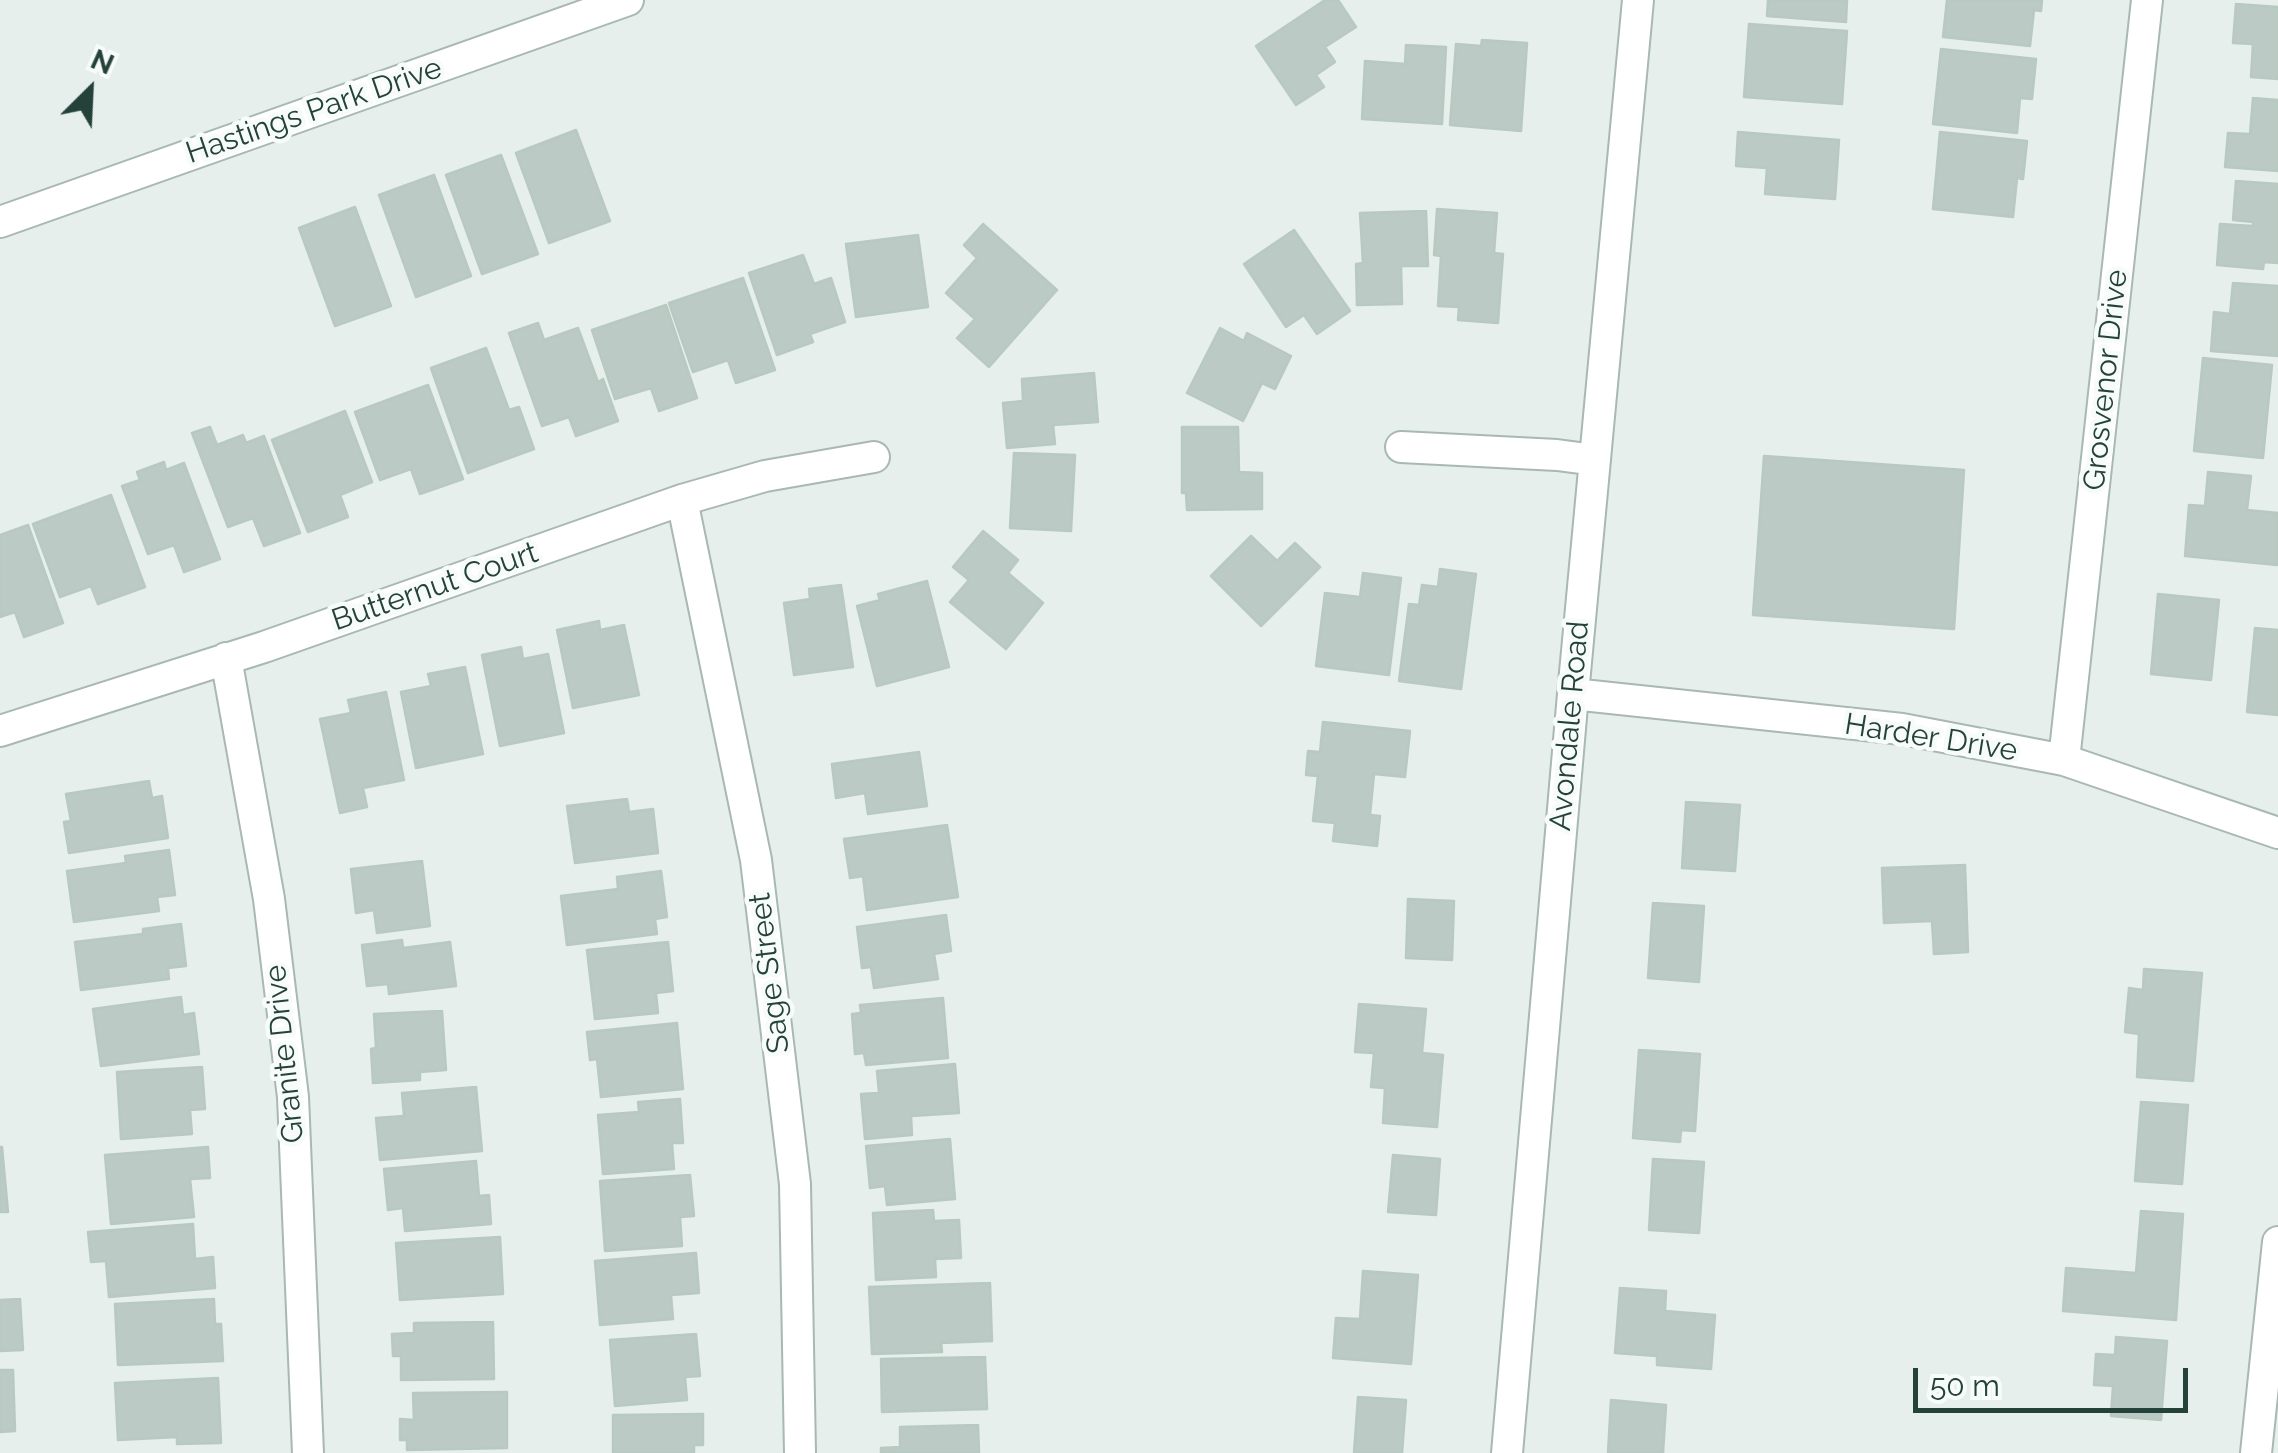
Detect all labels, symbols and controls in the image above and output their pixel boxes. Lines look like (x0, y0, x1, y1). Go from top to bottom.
north arrow (40, 40, 140, 140)
text: N (86, 43, 119, 82)
street label: Hastings Park Drive (181, 50, 447, 172)
street label: Grosvenor Drive (2077, 268, 2135, 492)
street label: Butternut Court (327, 535, 543, 639)
street label: Avondale Road (1543, 620, 1597, 832)
street label: Harder Drive (1842, 707, 2020, 769)
street label: Sage Street (742, 891, 798, 1055)
street label: Granite Drive (258, 963, 312, 1145)
scale bar (1918, 1348, 2193, 1410)
text: 50 m (1930, 1368, 2000, 1403)

